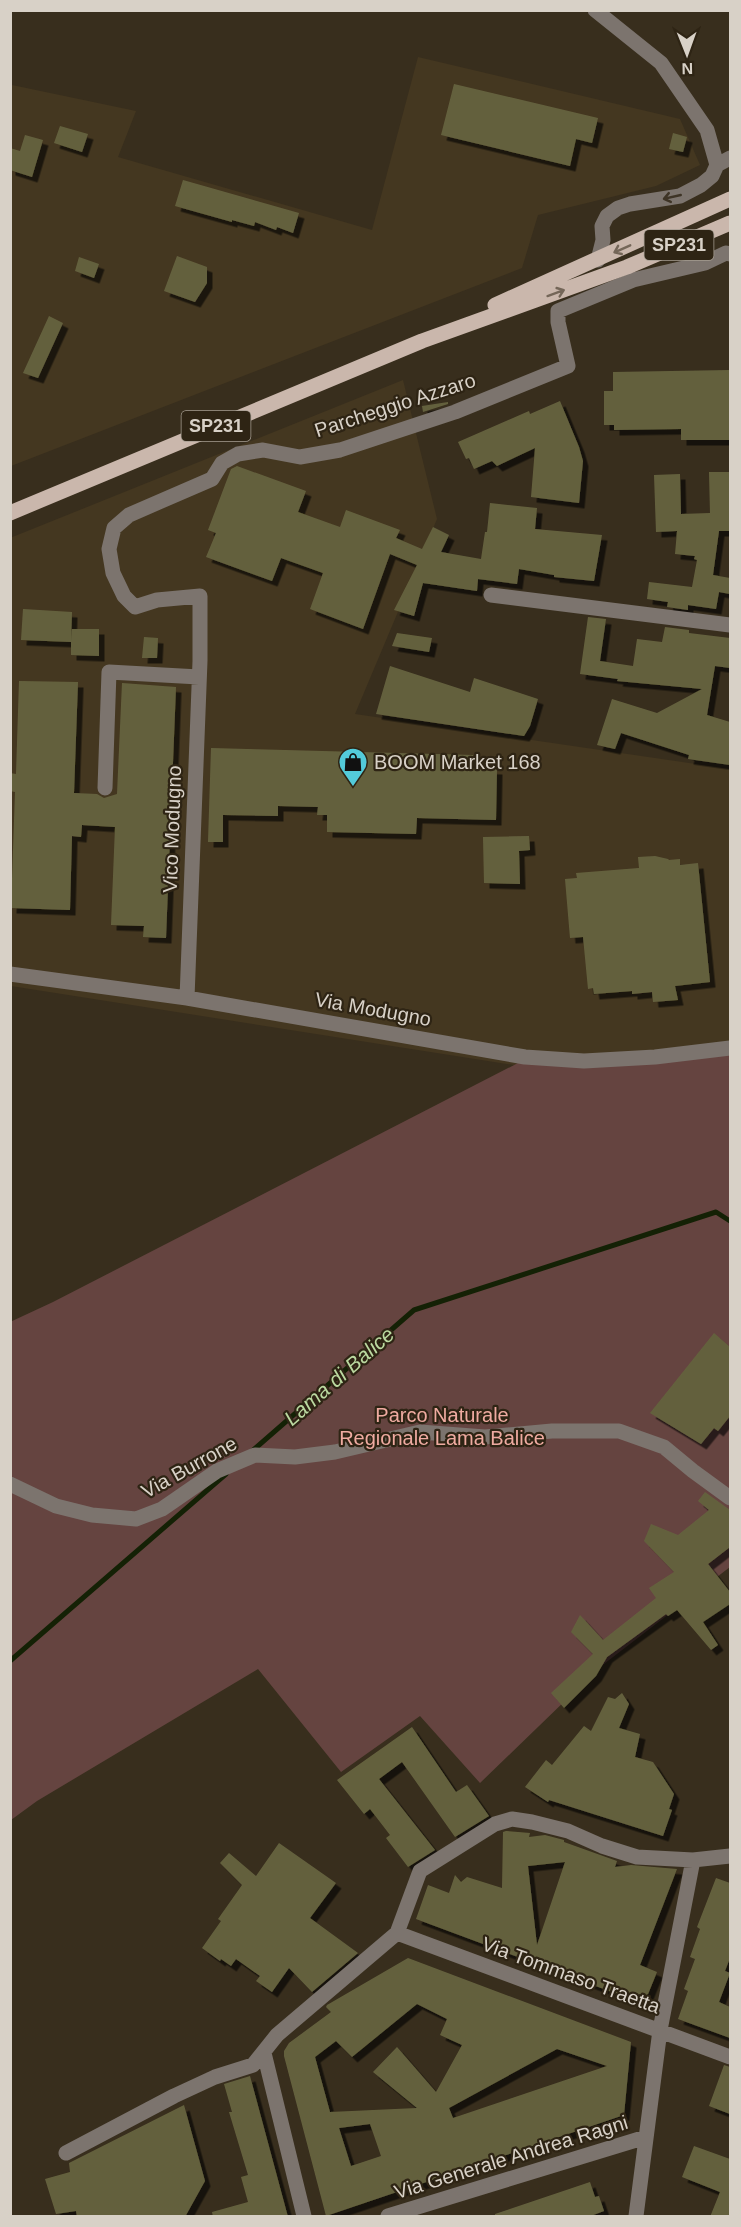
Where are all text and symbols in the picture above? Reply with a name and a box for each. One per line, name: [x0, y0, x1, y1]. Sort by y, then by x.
north arrow: [657, 24, 717, 84]
text: N: [681, 60, 693, 77]
one-way arrow: [662, 192, 681, 204]
road number: SP231: [644, 230, 714, 260]
one-way arrow: [614, 244, 632, 255]
one-way arrow: [546, 286, 565, 297]
street label: Parcheggio Azzaro: [312, 369, 478, 441]
road number: SP231: [182, 411, 250, 441]
shop icon: BOOM Market 168: [337, 746, 369, 788]
place label: BOOM Market 168: [374, 751, 541, 773]
street label: Vico Modugno: [159, 765, 185, 893]
street label: Via Modugno: [313, 988, 433, 1030]
water label: Lama di Balice: [279, 1322, 399, 1430]
park label: Parco Naturale Regionale Lama Balice: [339, 1404, 545, 1449]
street label: Via Burrone: [138, 1432, 240, 1502]
street label: Via Tommaso Traetta: [479, 1932, 664, 2018]
street label: Via Generale Andrea Ragni: [392, 2111, 630, 2203]

